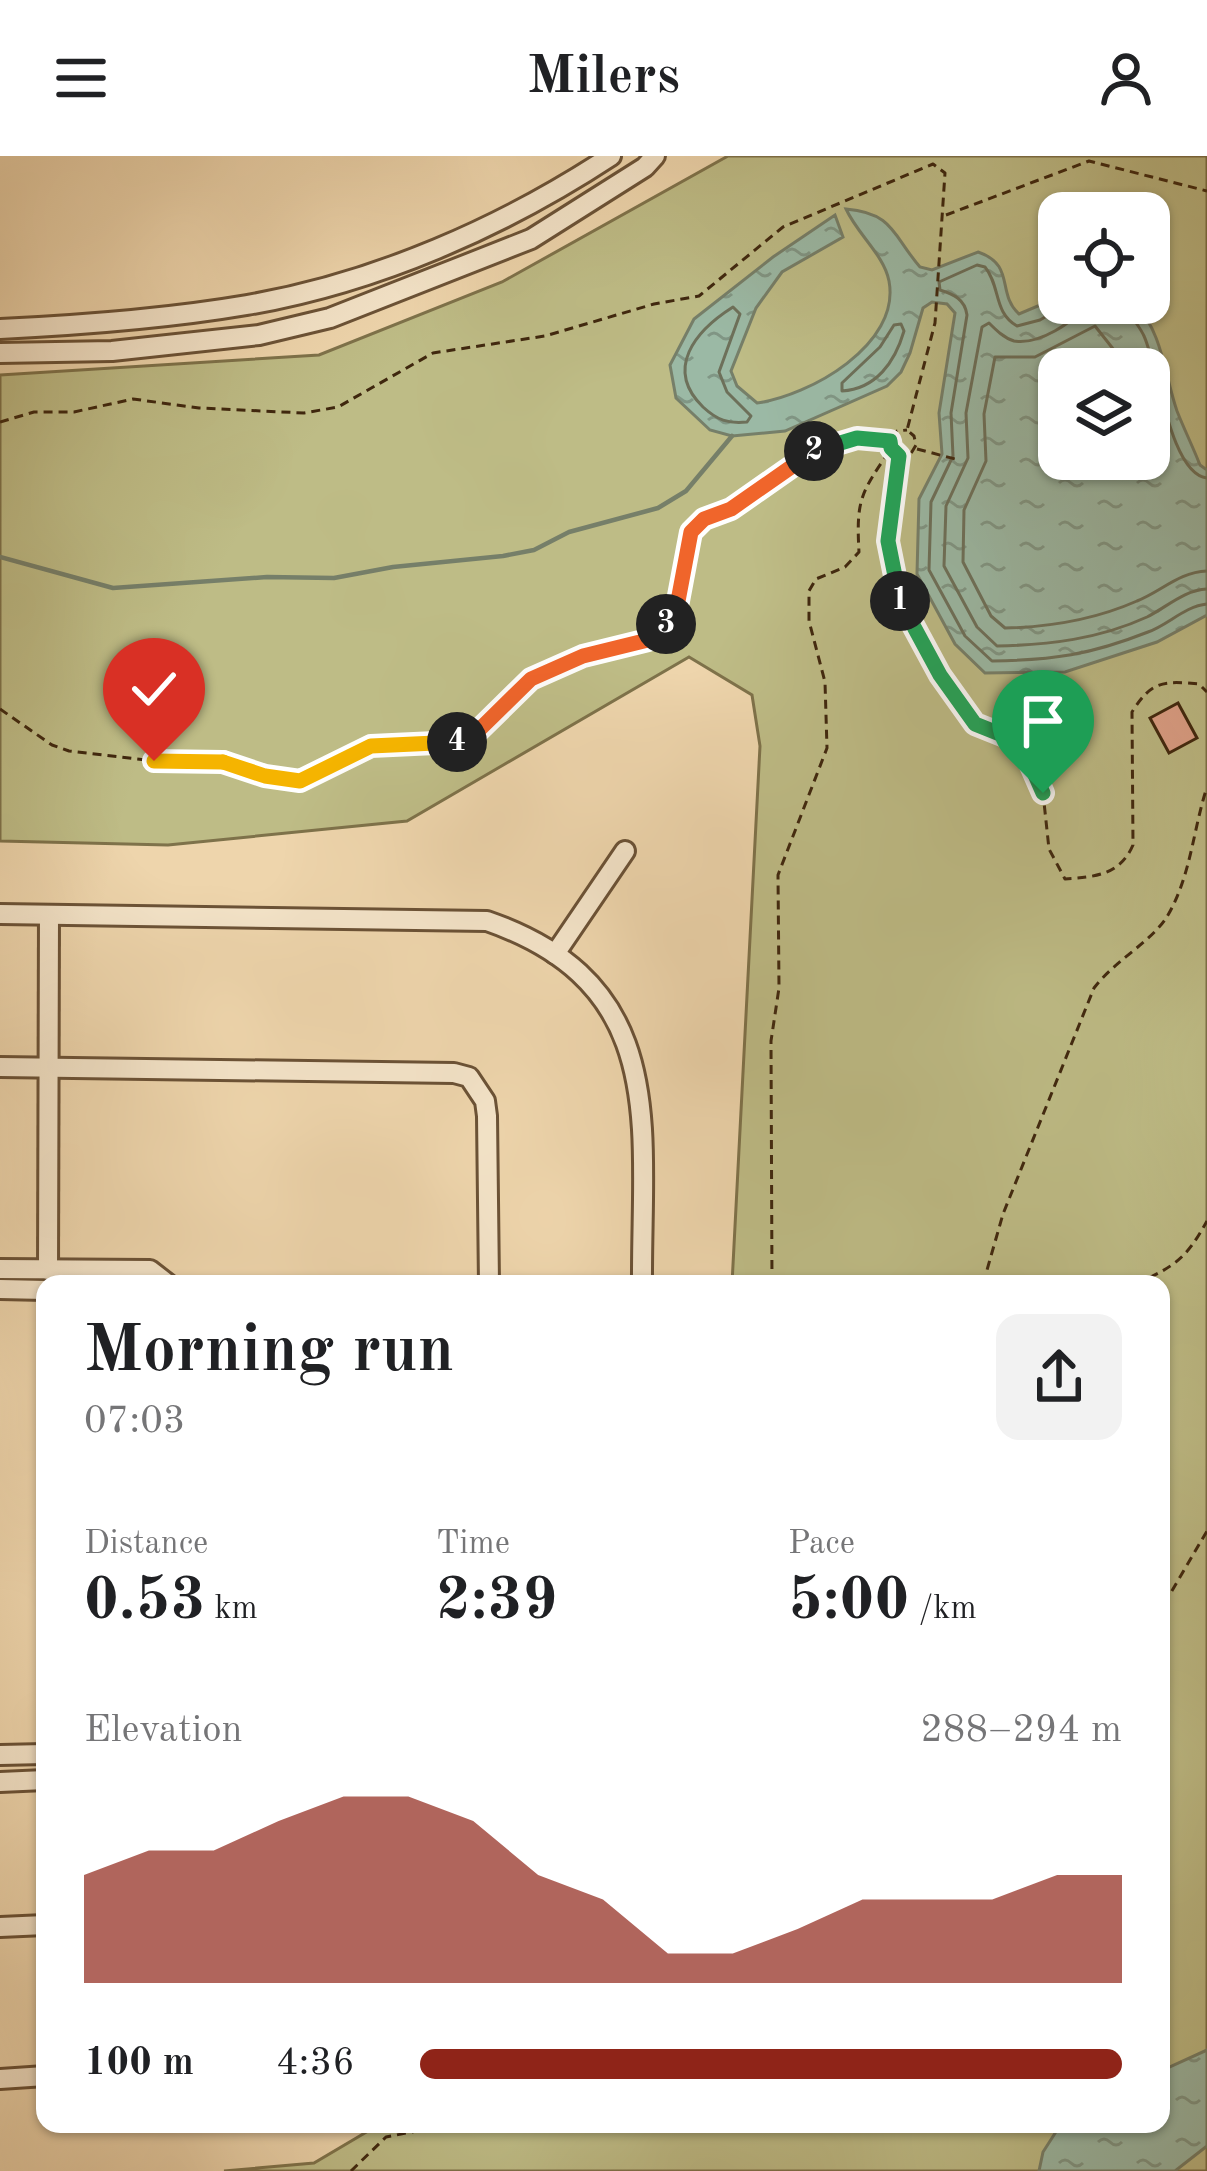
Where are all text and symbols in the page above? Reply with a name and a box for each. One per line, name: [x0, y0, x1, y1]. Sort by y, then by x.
icon: menu: [48, 45, 114, 111]
icon: person: [1093, 45, 1159, 111]
text: Milers: [527, 51, 680, 105]
map controls: [1038, 192, 1170, 480]
button: locate: [1038, 192, 1170, 324]
button: layers: [1038, 348, 1170, 480]
pin: 2: [784, 421, 844, 481]
text: 2: [804, 434, 824, 467]
pin: 1: [870, 571, 930, 631]
text: 1: [890, 584, 910, 617]
pin: 3: [636, 594, 696, 654]
text: 3: [656, 607, 676, 640]
pin: [103, 638, 205, 761]
icon: check: [121, 656, 187, 722]
pin: [992, 670, 1094, 793]
icon: arrive: [1010, 688, 1076, 754]
pin: 4: [427, 712, 487, 772]
text: 4: [447, 725, 467, 758]
button: share: [996, 1314, 1122, 1440]
text: Morning run: [84, 1320, 454, 1386]
text: 07:03: [84, 1402, 185, 1441]
text: Distance: [84, 1528, 208, 1561]
text: Time: [436, 1528, 510, 1561]
text: Pace: [788, 1528, 855, 1561]
text: 0.53: [84, 1572, 205, 1632]
text: 2:39: [436, 1572, 557, 1632]
text: 5:00: [788, 1572, 909, 1632]
text: km: [205, 1593, 258, 1626]
text: /km: [909, 1593, 977, 1626]
text: Elevation: [84, 1711, 243, 1750]
text: 288–294 m: [920, 1711, 1122, 1750]
text: 100 m: [84, 2044, 194, 2083]
text: 4:36: [276, 2044, 355, 2083]

